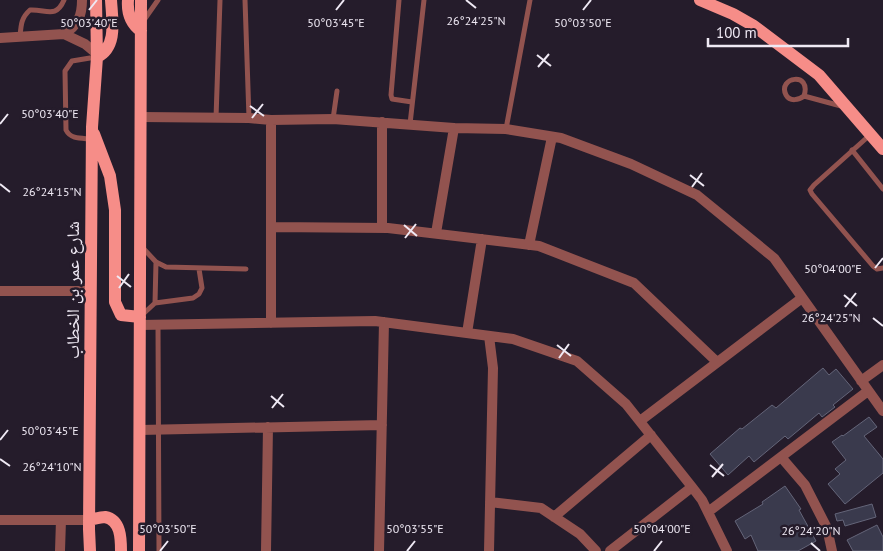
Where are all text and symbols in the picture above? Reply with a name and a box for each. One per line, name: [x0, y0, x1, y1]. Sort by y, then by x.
text: 26°24'25"N: [446, 13, 506, 28]
text: 50°03'40"E: [60, 15, 118, 30]
text: 50°03'45"E: [307, 15, 365, 30]
text: 50°03'50"E: [554, 15, 612, 30]
scale bar: [708, 15, 848, 47]
text: 100 m: [716, 23, 757, 42]
text: 50°03'40"E: [21, 106, 79, 121]
text: 26°24'15"N: [22, 184, 82, 199]
street label: شارع عمر بن الخطاب: [61, 221, 84, 359]
text: 50°04'00"E: [804, 261, 862, 276]
text: 26°24'25"N: [801, 310, 861, 325]
text: 50°03'45"E: [21, 423, 79, 438]
text: 26°24'10"N: [22, 459, 82, 474]
text: 50°03'50"E: [139, 521, 197, 536]
text: 50°03'55"E: [386, 521, 444, 536]
text: 50°04'00"E: [633, 521, 691, 536]
text: 26°24'20"N: [781, 523, 841, 538]

